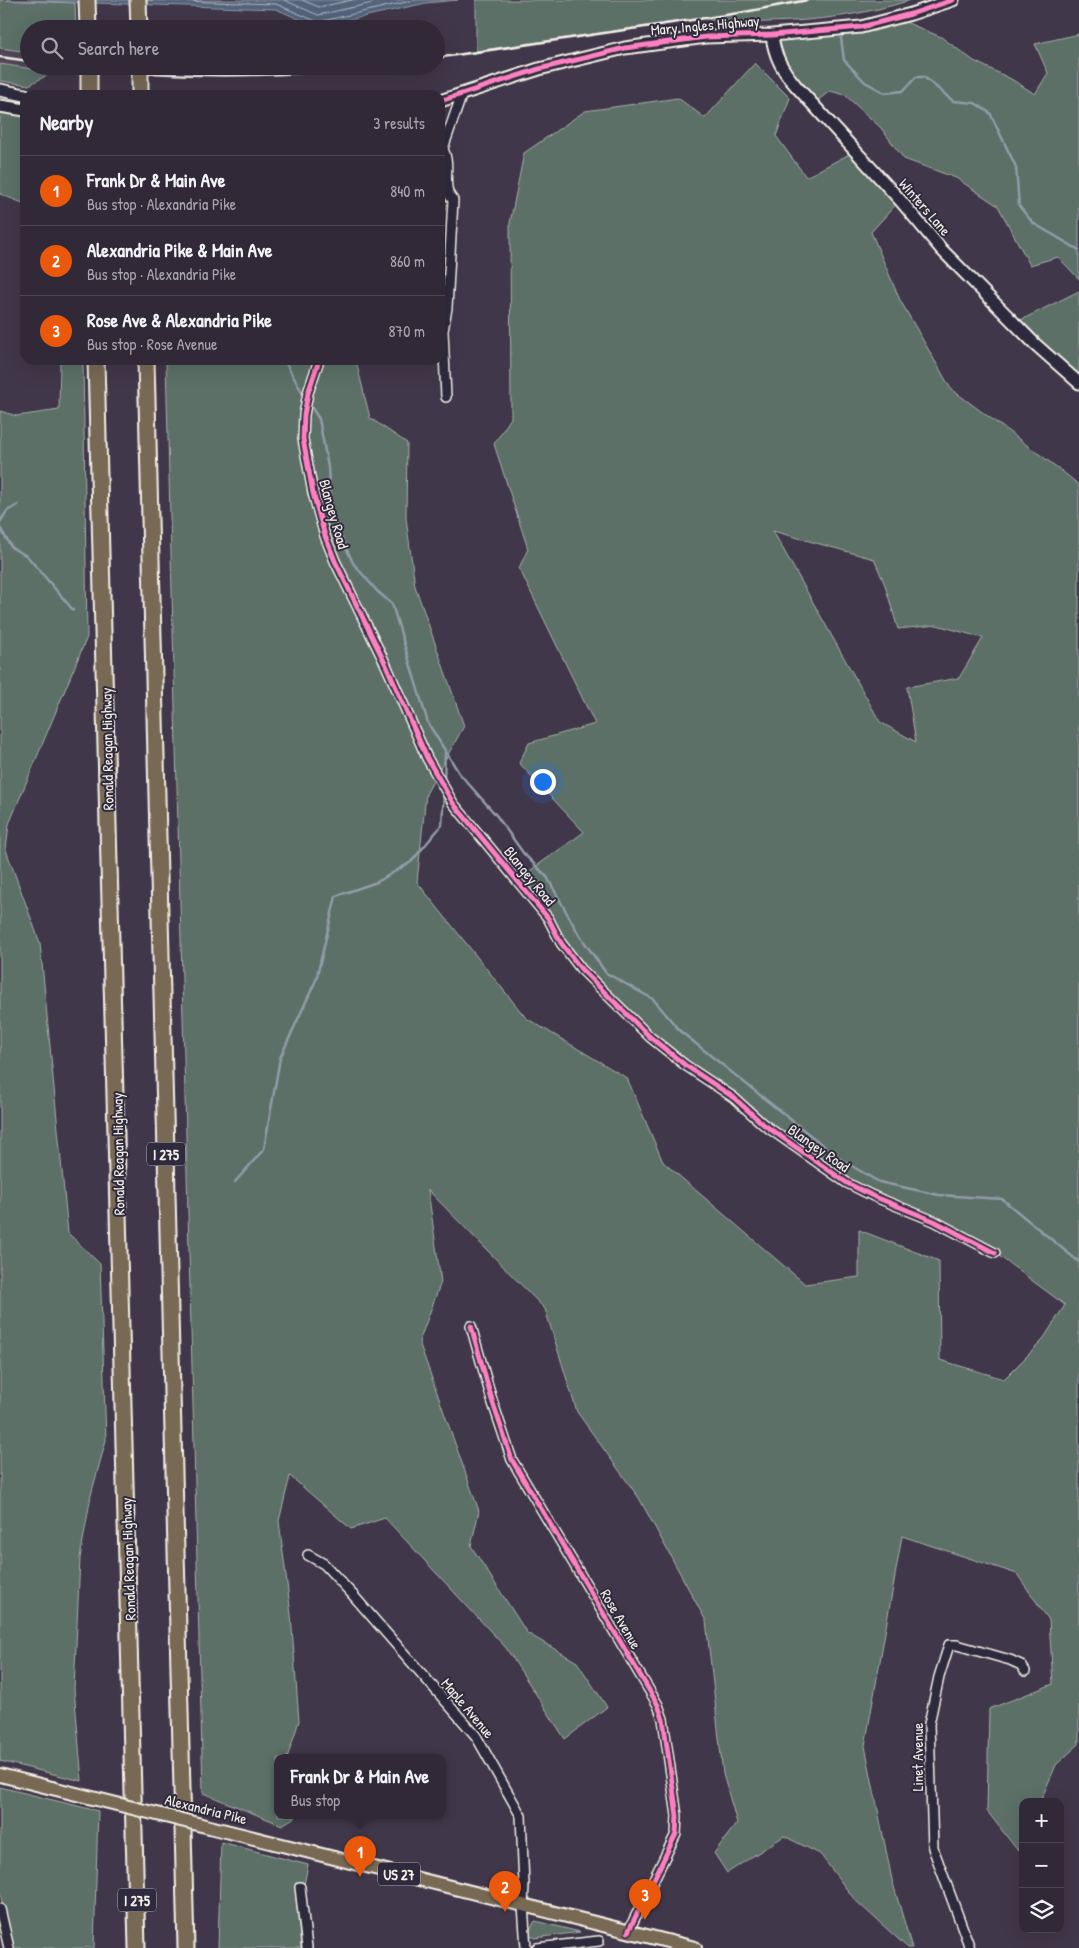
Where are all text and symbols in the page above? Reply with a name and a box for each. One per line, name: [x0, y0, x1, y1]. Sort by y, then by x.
street label: Mary Ingles Highway: [650, 10, 760, 40]
search box: [20, 20, 445, 75]
icon: search: [38, 34, 66, 62]
text: Search here: [78, 35, 159, 61]
text: Nearby: [40, 108, 93, 137]
text: 3 results: [373, 112, 425, 134]
text: Frank Dr & Main Ave: [87, 167, 225, 193]
street label: Winters Lane: [894, 174, 956, 240]
text: 1: [53, 180, 59, 202]
text: 840 m: [390, 180, 425, 202]
text: Bus stop · Alexandria Pike: [87, 193, 236, 215]
text: Alexandria Pike & Main Ave: [87, 237, 272, 263]
text: 2: [52, 250, 60, 272]
text: 860 m: [390, 250, 425, 272]
text: Bus stop · Alexandria Pike: [87, 263, 236, 285]
text: Rose Ave & Alexandria Pike: [87, 307, 272, 333]
text: 3: [52, 320, 60, 342]
text: 870 m: [388, 320, 425, 342]
text: Bus stop · Rose Avenue: [87, 333, 217, 355]
street label: Blangey Road: [314, 477, 354, 551]
street label: Ronald Reagan Highway: [95, 687, 119, 811]
your location: [530, 769, 556, 795]
street label: Blangey Road: [499, 842, 561, 910]
street label: Ronald Reagan Highway: [106, 1092, 130, 1216]
street label: Blangey Road: [784, 1119, 854, 1177]
road number: I 275: [147, 1142, 185, 1166]
street label: Ronald Reagan Highway: [115, 1497, 141, 1621]
street label: Rose Avenue: [595, 1585, 647, 1653]
street label: Maple Avenue: [437, 1673, 499, 1743]
street label: Linet Avenue: [907, 1723, 928, 1791]
popup: [274, 1754, 446, 1819]
text: Frank Dr & Main Ave: [291, 1763, 429, 1789]
street label: Alexandria Pike: [163, 1789, 249, 1829]
text: Bus stop: [291, 1789, 340, 1811]
map controls: [1019, 1798, 1064, 1933]
button: +: [1019, 1798, 1064, 1843]
pin: 1: [344, 1836, 376, 1877]
button: −: [1019, 1843, 1064, 1888]
road number: US 27: [378, 1862, 420, 1886]
pin: 2: [489, 1871, 521, 1912]
pin: 3: [629, 1879, 661, 1920]
road number: I 275: [118, 1888, 156, 1912]
button: layers: [1019, 1888, 1064, 1933]

